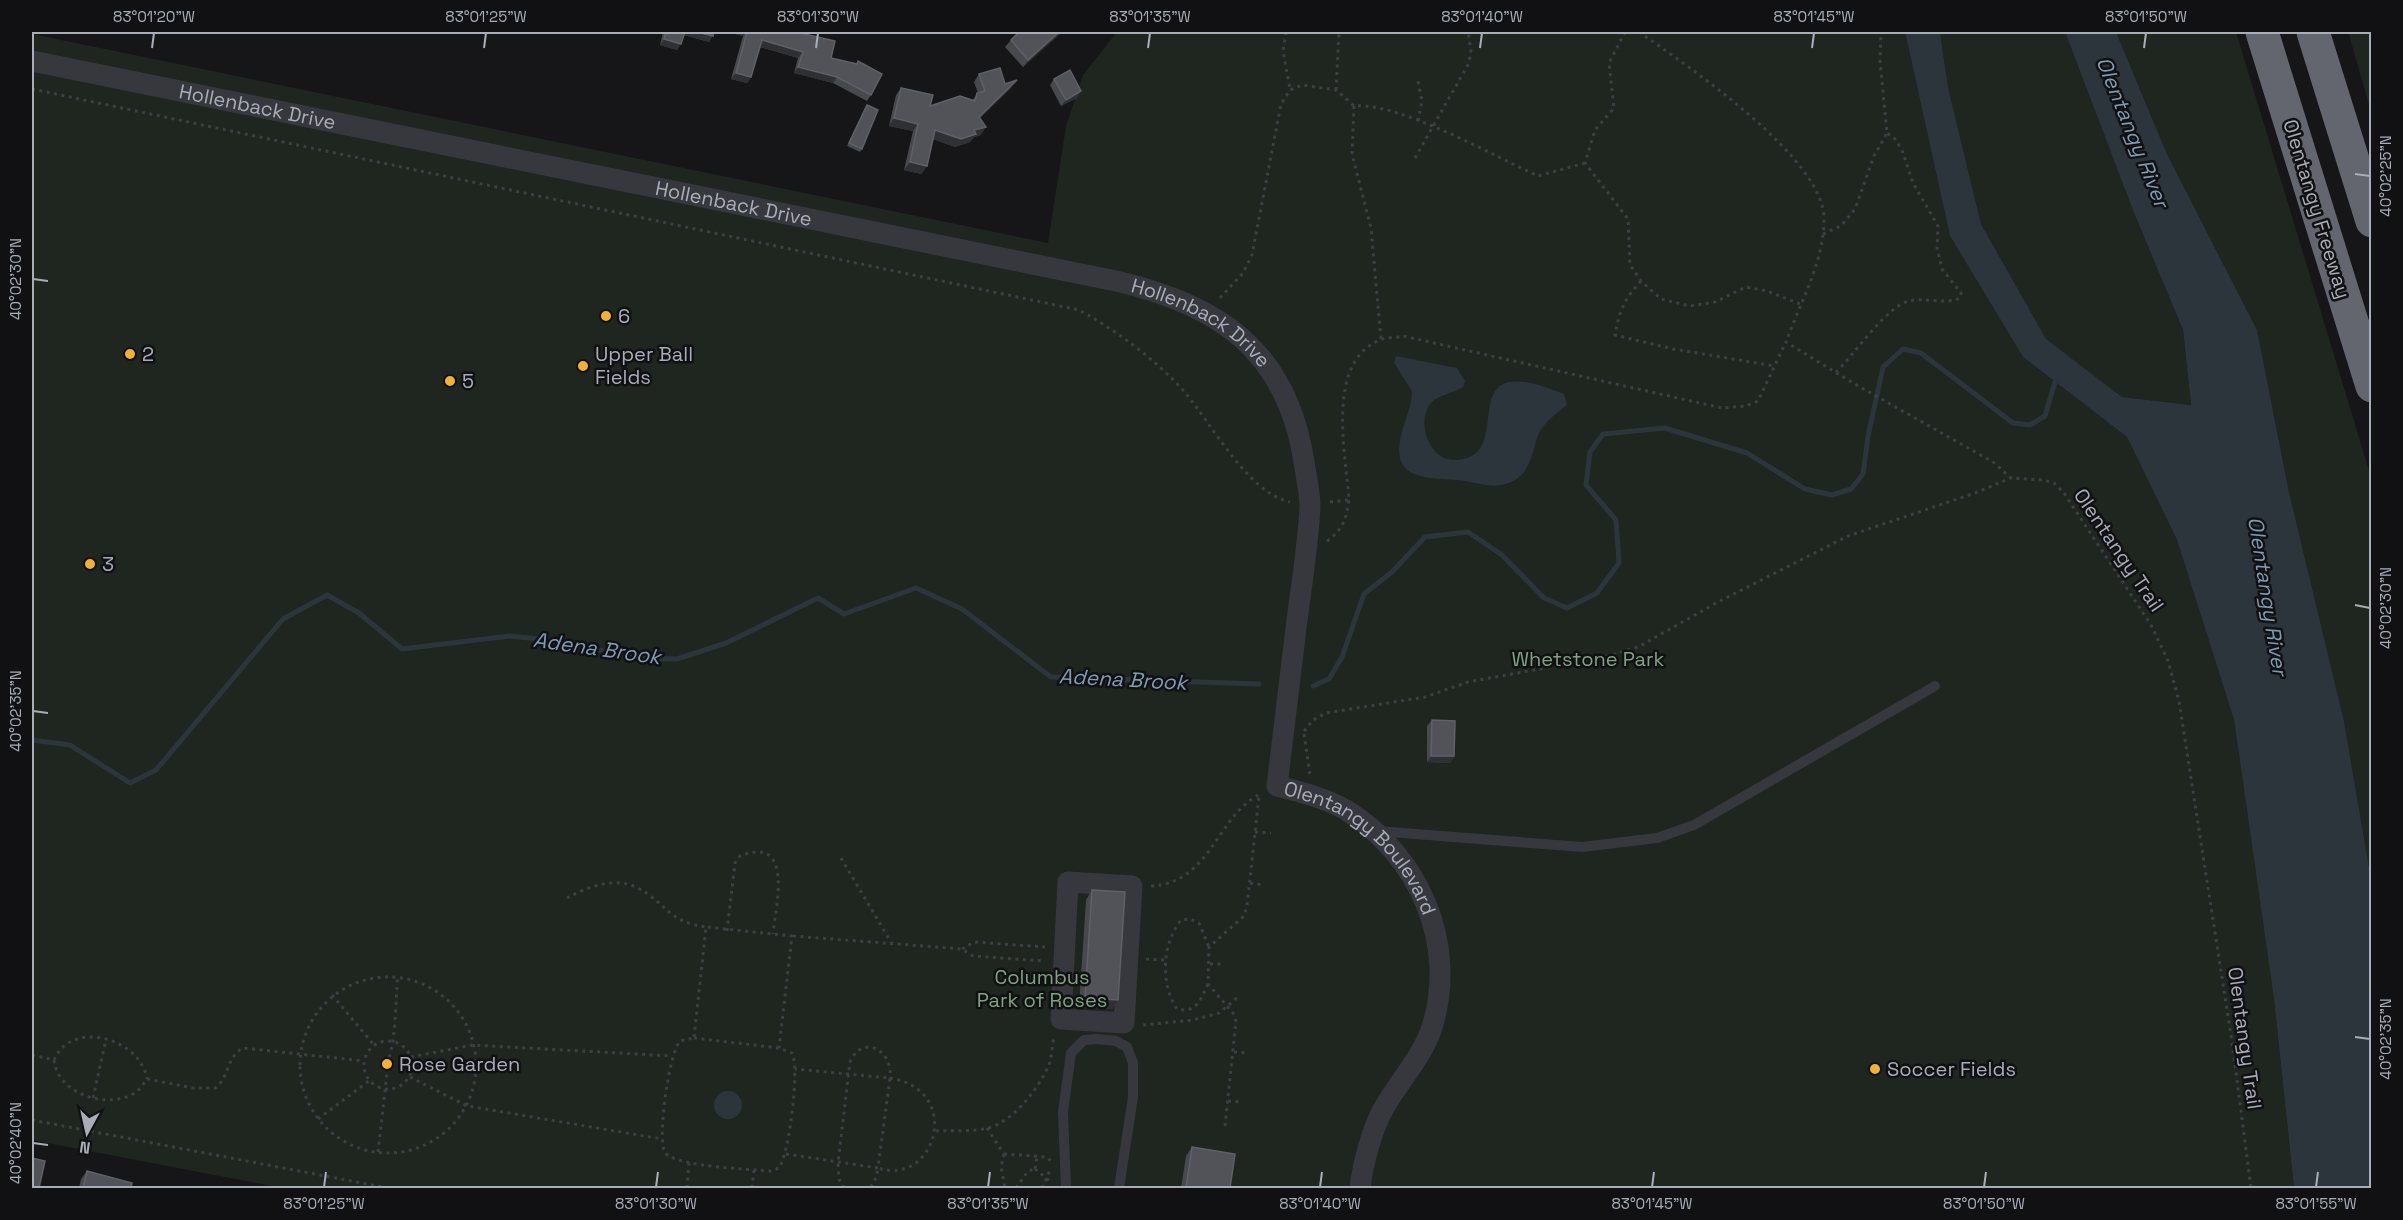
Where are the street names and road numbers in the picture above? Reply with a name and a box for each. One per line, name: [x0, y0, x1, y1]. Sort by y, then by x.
street label: Hollenback Drive: [177, 78, 338, 135]
street label: Olentangy Freeway: [2277, 116, 2357, 302]
street label: Hollenback Drive: [653, 175, 814, 232]
street label: Hollenback Drive: [1128, 272, 1276, 373]
street label: Olentangy Trail: [2068, 483, 2170, 617]
street label: Olentangy Boulevard: [1281, 775, 1442, 918]
street label: Olentangy Trail: [2222, 965, 2268, 1111]

